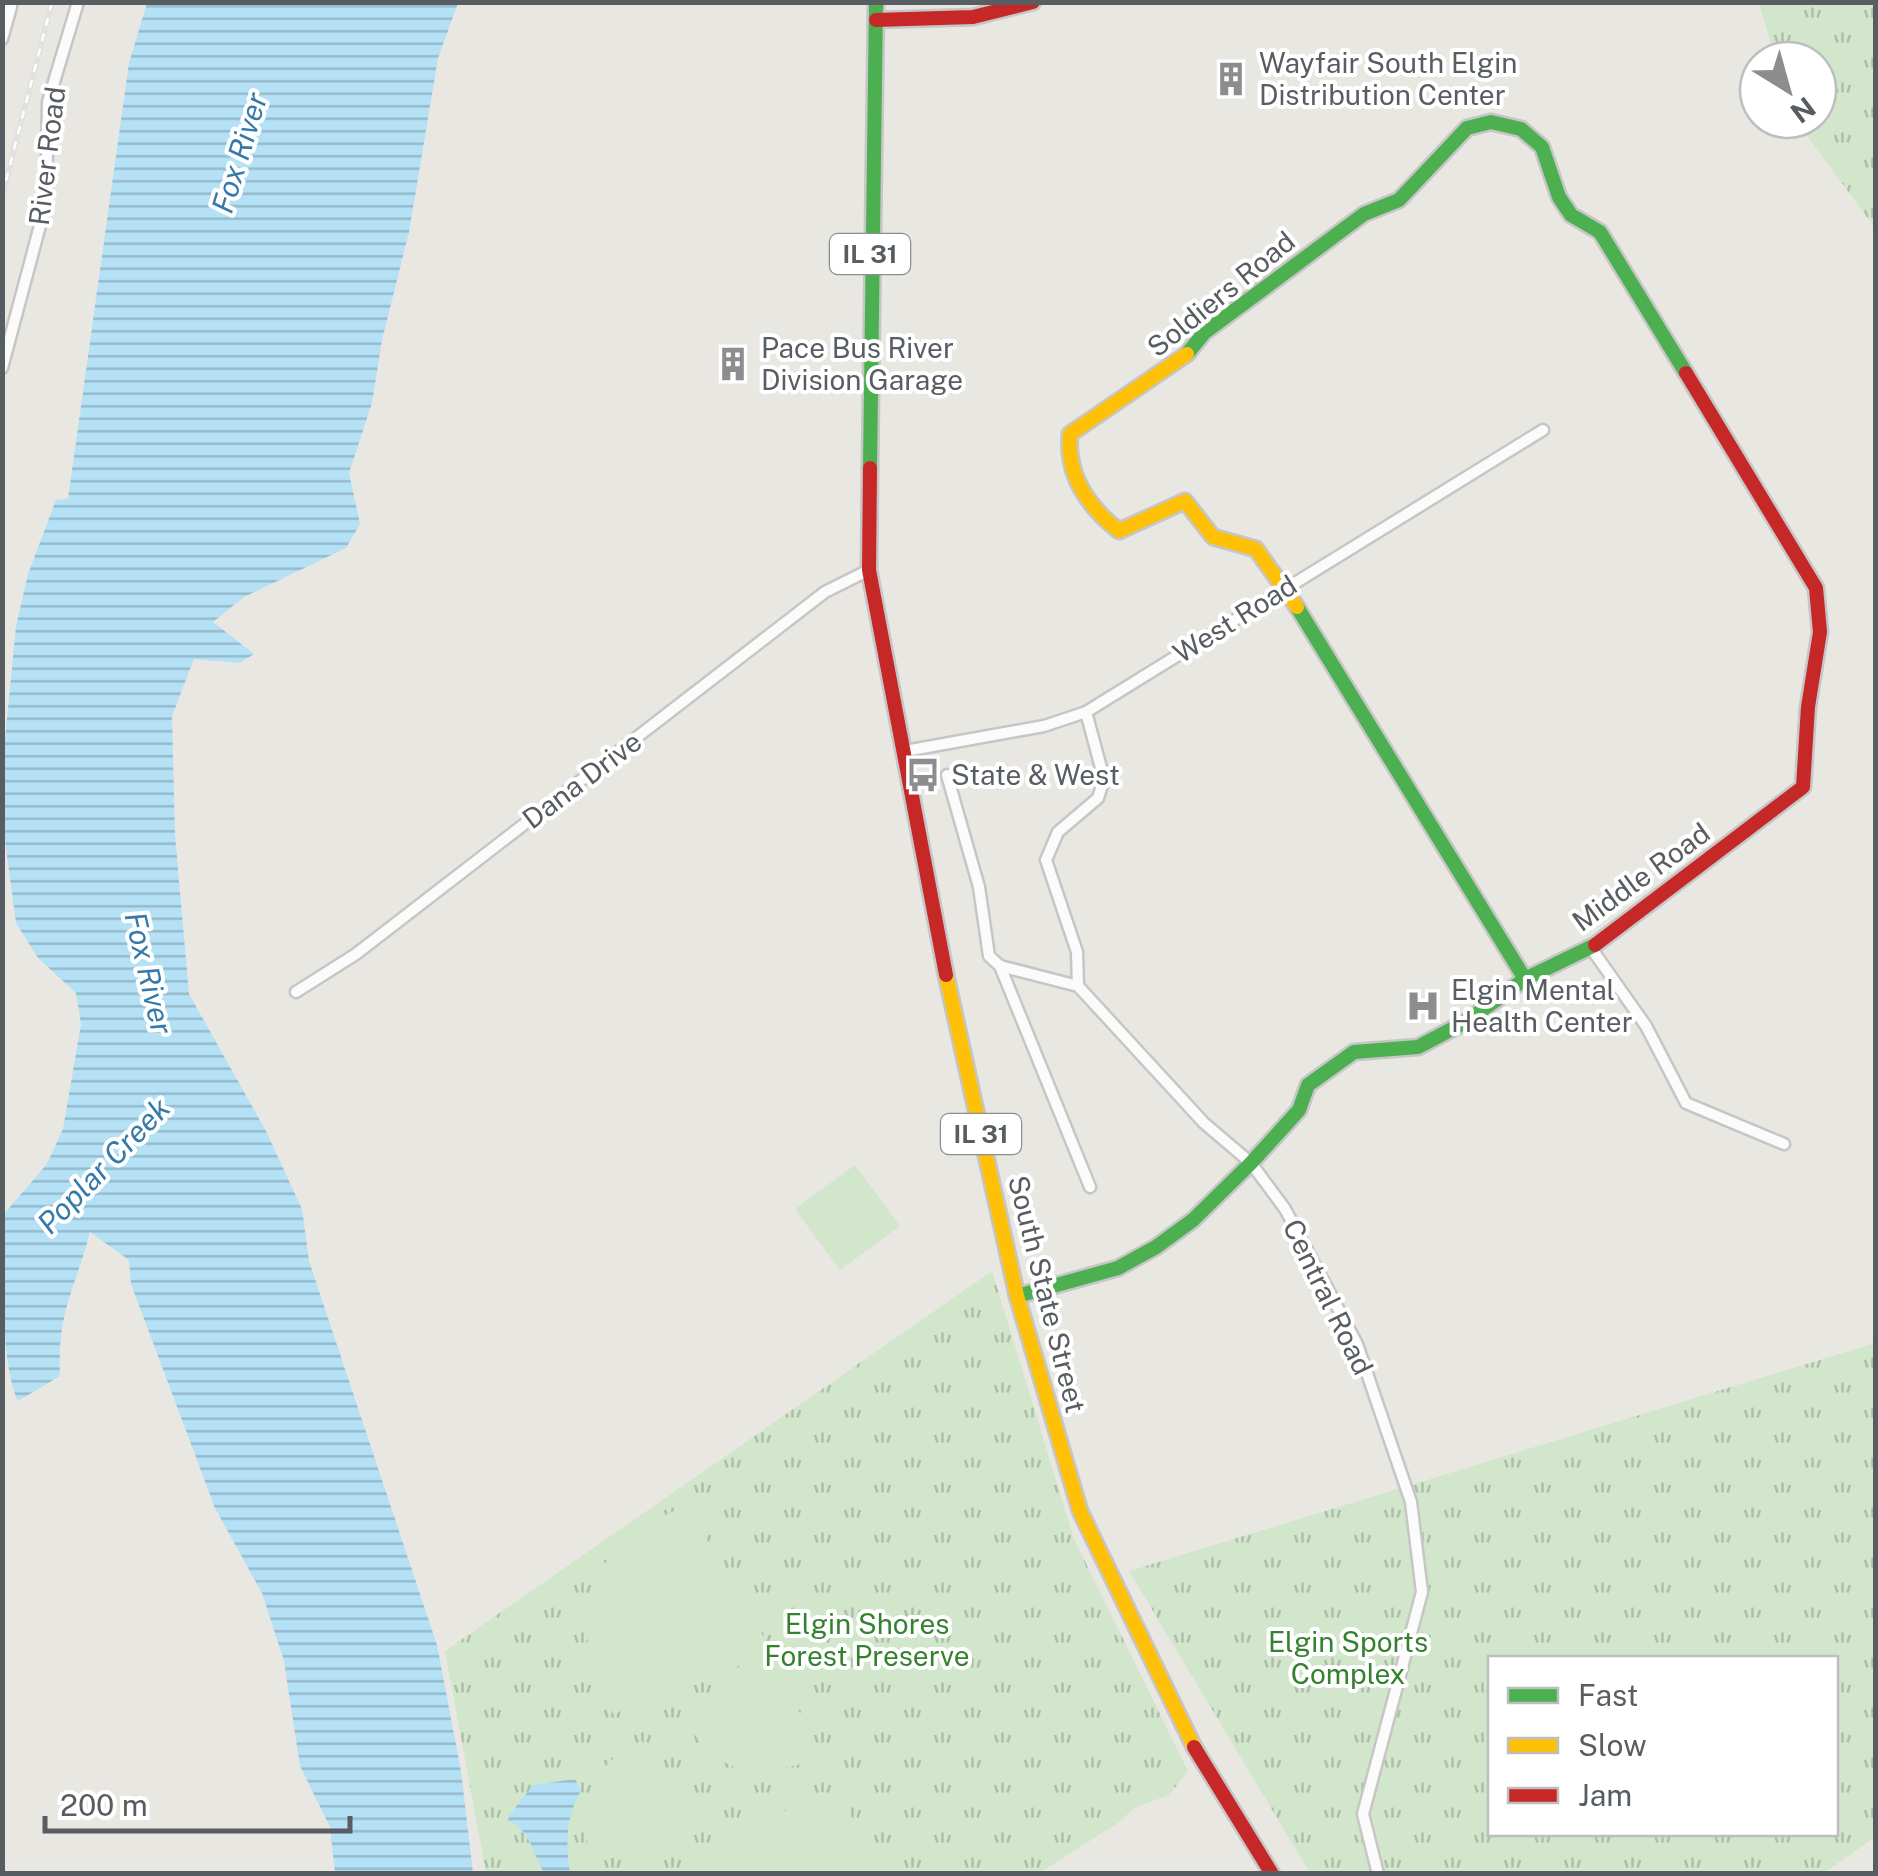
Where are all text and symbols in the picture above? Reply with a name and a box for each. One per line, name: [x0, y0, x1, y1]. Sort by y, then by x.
north arrow: [1738, 40, 1838, 140]
place label: Wayfair South Elgin Distribution Center: [1259, 46, 1517, 111]
building icon: Wayfair South Elgin Distribution Center: [1212, 60, 1250, 98]
street label: River Road: [22, 85, 71, 227]
water label: Fox River: [204, 88, 275, 217]
text: N: [1785, 91, 1822, 130]
street label: Soldiers Road: [1140, 224, 1301, 363]
road number: IL 31: [830, 234, 910, 274]
place label: Pace Bus River Division Garage: [761, 331, 963, 396]
building icon: Pace Bus River Division Garage: [714, 345, 752, 383]
street label: West Road: [1167, 568, 1302, 669]
street label: Dana Drive: [516, 724, 648, 835]
bus stop icon: State & West: [904, 756, 942, 794]
place label: State & West: [951, 758, 1120, 791]
street label: Middle Road: [1566, 816, 1716, 938]
water label: Fox River: [117, 908, 181, 1038]
place label: Elgin Mental Health Center: [1451, 973, 1633, 1038]
hospital icon: Elgin Mental Health Center: [1404, 987, 1442, 1025]
water label: Poplar Creek: [30, 1089, 178, 1241]
road number: IL 31: [941, 1114, 1021, 1154]
street label: South State Street: [1002, 1172, 1093, 1416]
street label: Central Road: [1277, 1214, 1380, 1380]
park label: Elgin Shores Forest Preserve: [764, 1607, 970, 1672]
park label: Elgin Sports Complex: [1268, 1625, 1428, 1690]
legend: [1488, 1656, 1838, 1836]
text: Fast: [1578, 1677, 1638, 1713]
text: Slow: [1578, 1727, 1647, 1763]
scale bar: [45, 1771, 350, 1833]
text: Jam: [1578, 1777, 1632, 1813]
text: 200 m: [60, 1787, 148, 1823]

